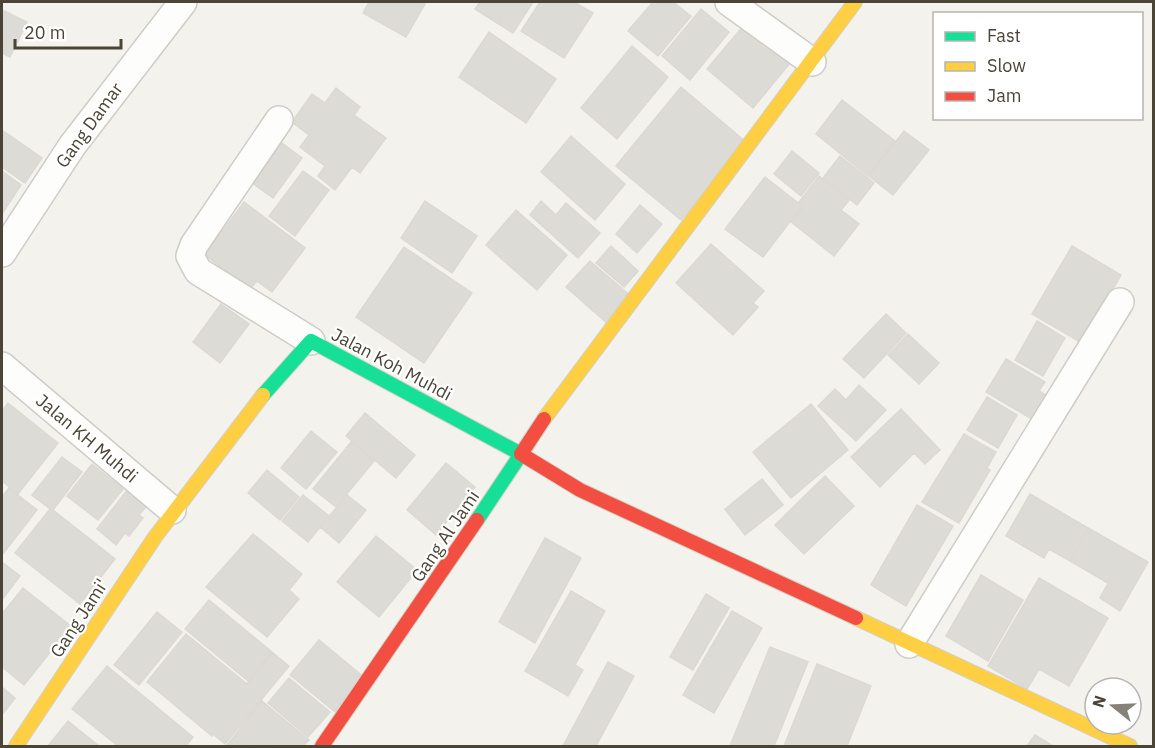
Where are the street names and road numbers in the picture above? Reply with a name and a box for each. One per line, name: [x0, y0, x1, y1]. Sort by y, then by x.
street label: Gang Damar: [50, 78, 128, 172]
street label: Jalan Koh Muhdi: [328, 323, 456, 405]
street label: Jalan KH Muhdi: [31, 389, 143, 487]
street label: Gang Al Jami: [406, 486, 484, 586]
street label: Gang Jami': [45, 574, 113, 662]

